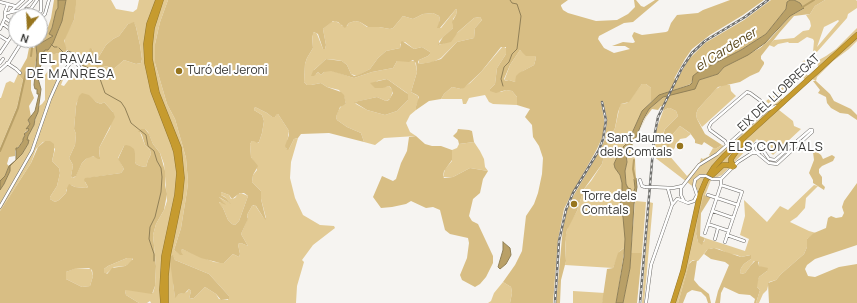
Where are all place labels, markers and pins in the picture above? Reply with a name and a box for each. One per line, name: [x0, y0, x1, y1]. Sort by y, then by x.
place label: Turó del Jeroni: [187, 64, 268, 78]
marker: Turó del Jeroni: [174, 66, 184, 76]
place label: Sant Jaume dels Comtals: [600, 132, 672, 160]
marker: Sant Jaume dels Comtals: [675, 141, 685, 151]
place label: Torre dels Comtals: [582, 190, 636, 218]
marker: Torre dels Comtals: [569, 199, 579, 209]

